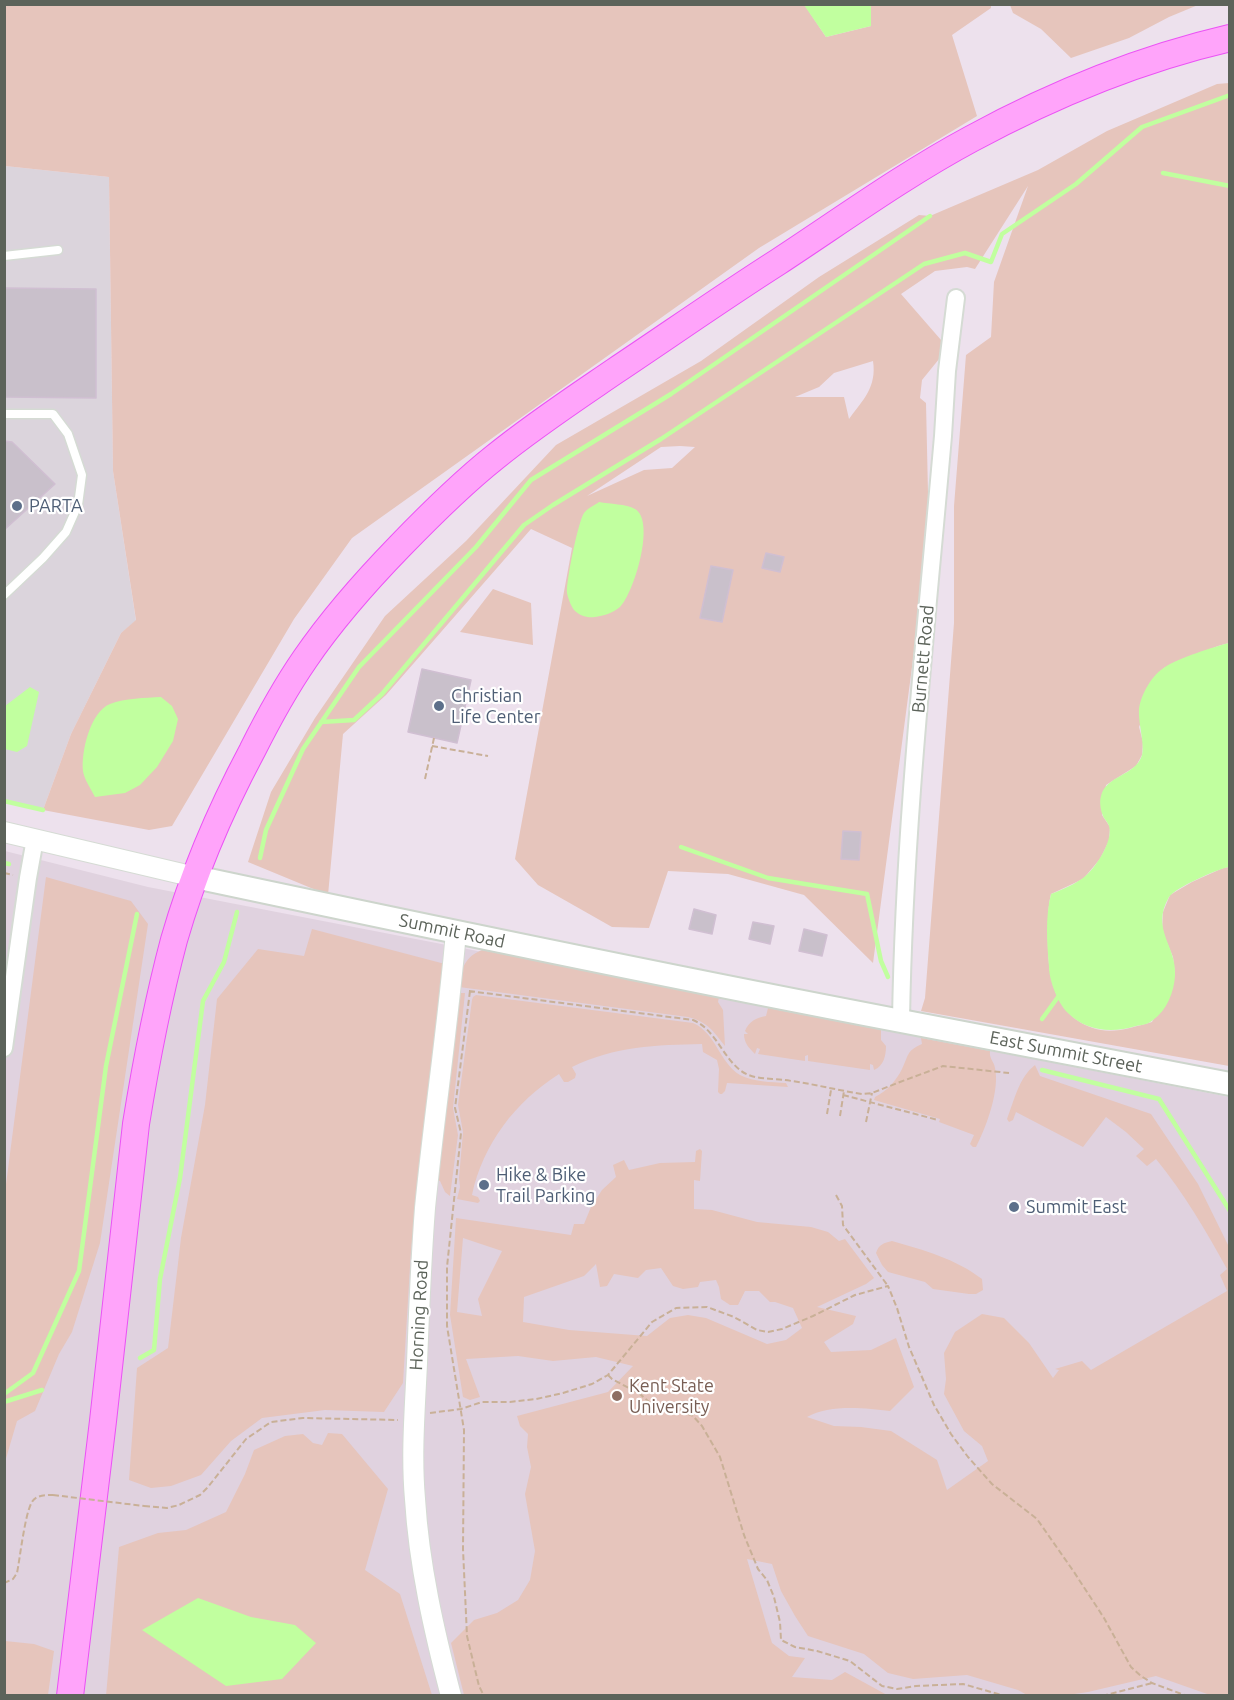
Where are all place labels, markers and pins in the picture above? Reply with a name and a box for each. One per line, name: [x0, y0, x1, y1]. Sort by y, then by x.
place label: PARTA: [29, 495, 83, 517]
marker: PARTA: [10, 499, 24, 513]
place label: Christian Life Center: [451, 685, 540, 728]
marker: Christian Life Center: [432, 699, 446, 713]
place label: Hike & Bike Trail Parking: [496, 1164, 595, 1206]
marker: Hike & Bike Trail Parking: [477, 1178, 491, 1192]
place label: Summit East: [1026, 1196, 1127, 1218]
marker: Summit East: [1007, 1200, 1021, 1214]
place label: Kent State University: [629, 1375, 714, 1418]
marker: Kent State University: [610, 1389, 624, 1403]

